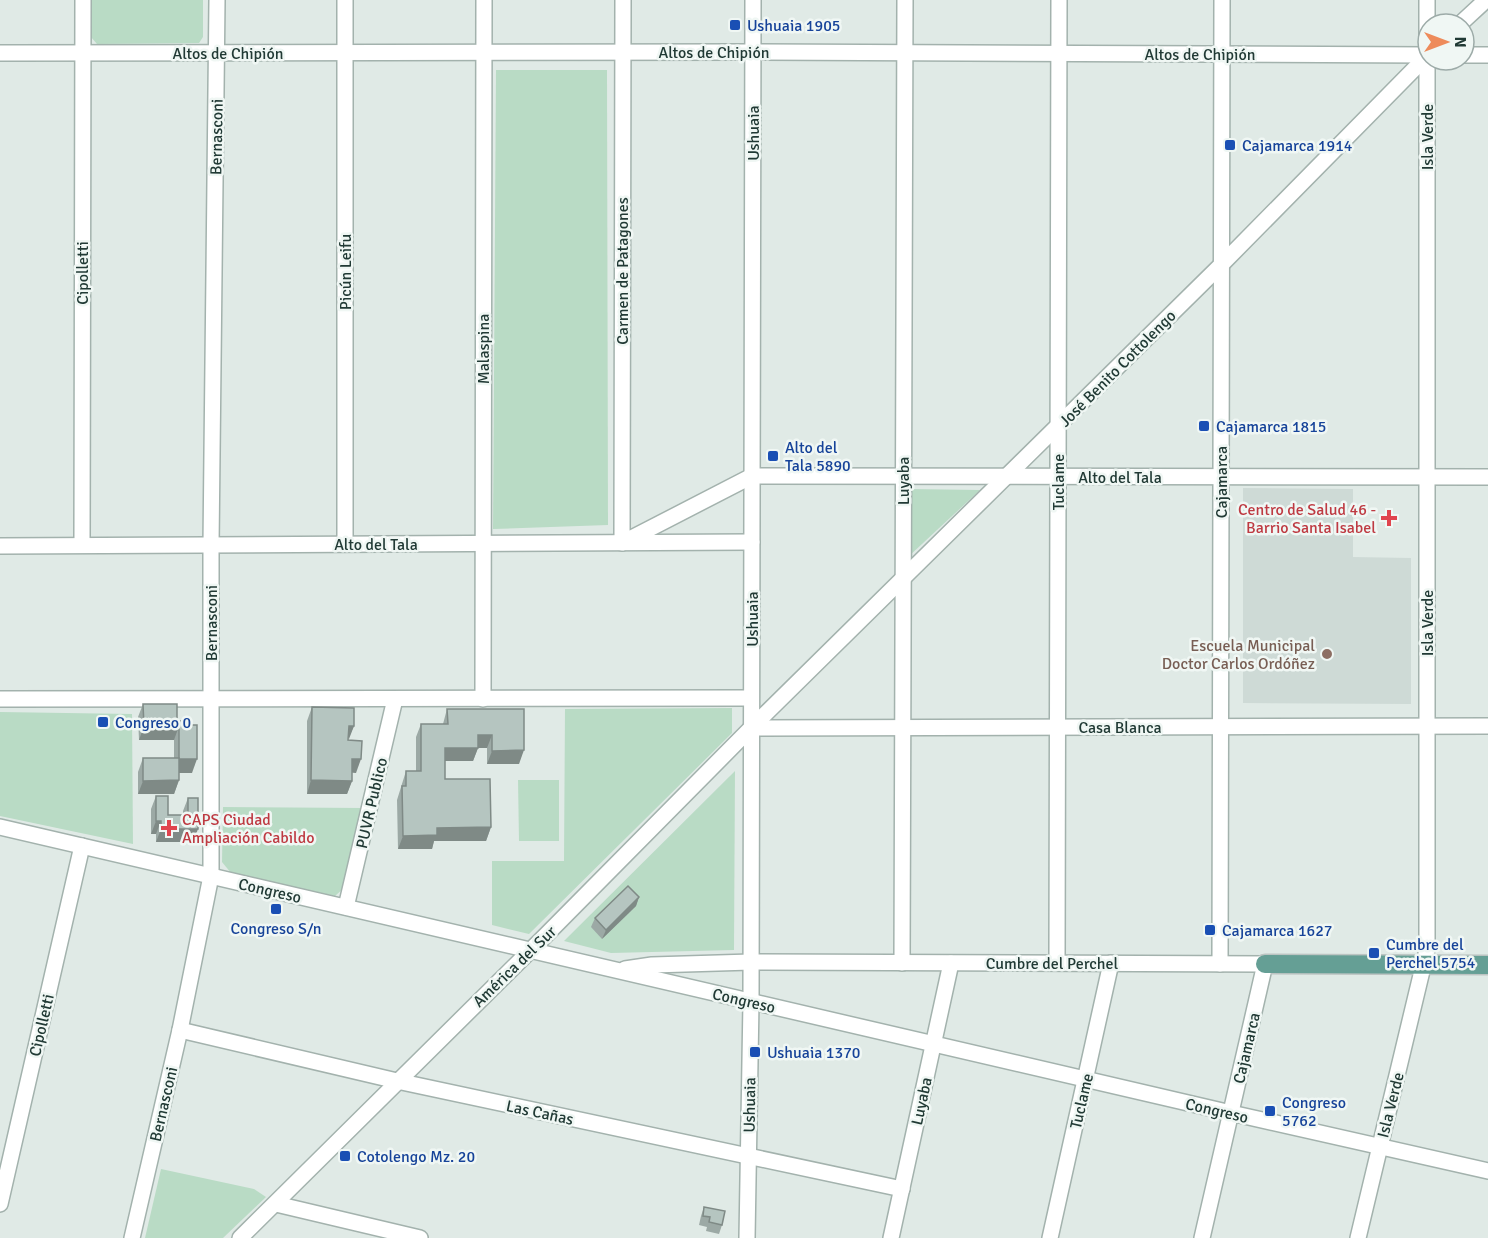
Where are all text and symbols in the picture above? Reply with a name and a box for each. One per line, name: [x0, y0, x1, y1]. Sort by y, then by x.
north arrow: [1416, 12, 1476, 72]
place label: Ushuaia 1905: [747, 16, 840, 36]
marker: Ushuaia 1905: [728, 18, 742, 32]
text: N: [1450, 36, 1470, 48]
street label: Altos de Chipión: [659, 43, 769, 63]
street label: Altos de Chipión: [173, 44, 283, 64]
street label: Altos de Chipión: [1145, 45, 1255, 65]
street label: Bernasconi: [206, 99, 228, 175]
street label: Isla Verde: [1418, 104, 1438, 170]
street label: Ushuaia: [744, 105, 764, 161]
place label: Cajamarca 1914: [1242, 136, 1353, 156]
marker: Cajamarca 1914: [1223, 138, 1237, 152]
street label: Carmen de Patagones: [613, 197, 633, 345]
street label: Picún Leifu: [336, 234, 356, 310]
street label: Cipolletti: [73, 241, 93, 305]
street label: José Benito Cottolengo: [1055, 306, 1180, 431]
street label: Malaspina: [474, 314, 494, 384]
place label: Cajamarca 1815: [1216, 417, 1326, 437]
marker: Cajamarca 1815: [1197, 419, 1211, 433]
place label: Alto del Tala 5890: [785, 438, 851, 476]
street label: Cajamarca: [1212, 446, 1232, 518]
marker: Alto del Tala 5890: [766, 449, 780, 463]
street label: Tuclame: [1049, 454, 1069, 510]
street label: Luyaba: [894, 457, 914, 505]
street label: Alto del Tala: [1078, 468, 1162, 488]
place label: Centro de Salud 46 - Barrio Santa Isabel: [1238, 500, 1376, 538]
marker: Centro de Salud 46 - Barrio Santa Isabel: [1380, 509, 1398, 527]
street label: Alto del Tala: [334, 535, 418, 555]
street label: Bernasconi: [202, 585, 222, 661]
street label: Isla Verde: [1418, 590, 1438, 656]
street label: Ushuaia: [743, 591, 763, 647]
place label: Escuela Municipal Doctor Carlos Ordóñez: [1162, 636, 1315, 674]
marker: Escuela Municipal Doctor Carlos Ordóñez: [1320, 647, 1334, 661]
place label: Congreso 0: [115, 713, 191, 733]
marker: Congreso 0: [96, 715, 110, 729]
street label: Casa Blanca: [1078, 718, 1162, 738]
street label: PUVR Publico: [352, 756, 392, 851]
place label: CAPS Ciudad Ampliación Cabildo: [182, 810, 314, 848]
marker: CAPS Ciudad Ampliación Cabildo: [160, 819, 178, 837]
street label: Congreso: [236, 874, 303, 908]
marker: Congreso S/n: [269, 902, 283, 916]
place label: Congreso S/n: [230, 919, 322, 939]
place label: Cajamarca 1627: [1222, 921, 1332, 941]
street label: América del Sur: [469, 922, 561, 1012]
marker: Cajamarca 1627: [1203, 923, 1217, 937]
place label: Cumbre del Perchel 5754: [1386, 935, 1476, 973]
marker: Cumbre del Perchel 5754: [1367, 946, 1381, 960]
street label: Cumbre del Perchel: [986, 954, 1119, 974]
street label: Congreso: [710, 984, 777, 1018]
street label: Cipolletti: [25, 992, 59, 1058]
street label: Cajamarca: [1229, 1011, 1265, 1086]
place label: Ushuaia 1370: [767, 1043, 860, 1063]
marker: Ushuaia 1370: [748, 1045, 762, 1059]
street label: Bernasconi: [146, 1065, 182, 1144]
street label: Isla Verde: [1373, 1070, 1409, 1140]
street label: Tuclame: [1066, 1071, 1098, 1131]
street label: Luyaba: [907, 1075, 937, 1127]
street label: Ushuaia: [740, 1077, 760, 1133]
place label: Congreso 5762: [1282, 1093, 1346, 1131]
street label: Congreso: [1183, 1094, 1250, 1128]
street label: Las Cañas: [504, 1096, 575, 1130]
marker: Congreso 5762: [1263, 1104, 1277, 1118]
place label: Cotolengo Mz. 20: [357, 1147, 475, 1167]
marker: Cotolengo Mz. 20: [338, 1149, 352, 1163]

